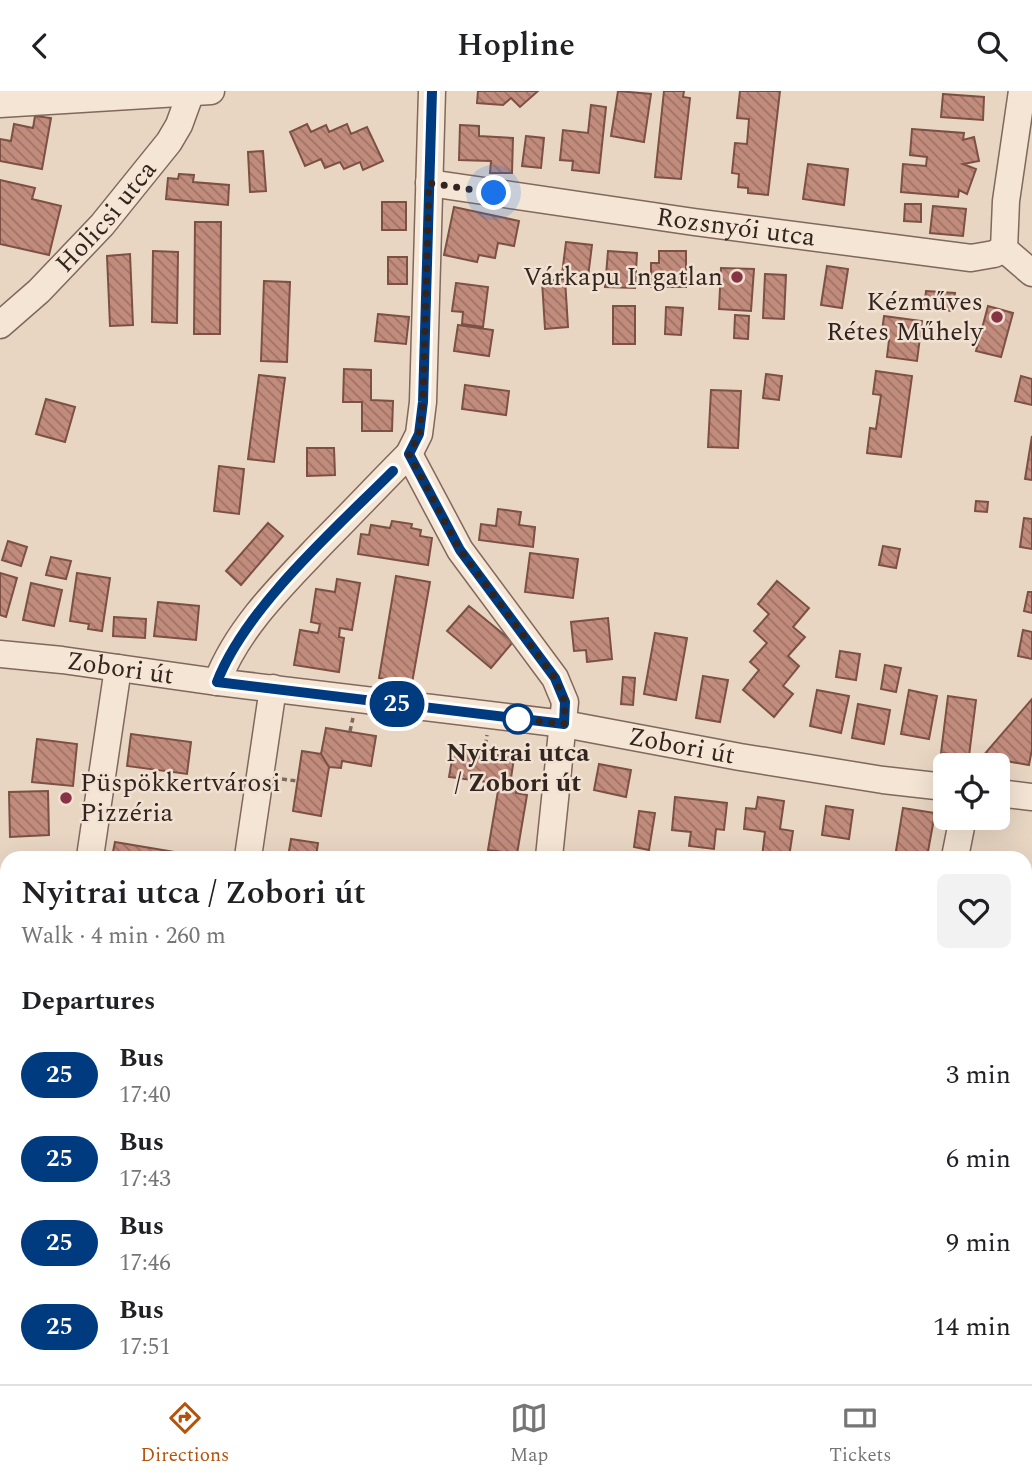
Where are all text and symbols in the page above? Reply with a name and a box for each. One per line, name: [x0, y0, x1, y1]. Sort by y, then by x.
text: Hopline: [457, 21, 575, 70]
icon: back: [21, 27, 59, 65]
icon: search: [973, 27, 1011, 65]
street label: Holicsi utca: [46, 151, 167, 282]
your location: [476, 175, 511, 210]
street label: Rozsnyói utca: [654, 197, 818, 258]
place label: Várkapu Ingatlan: [523, 257, 723, 297]
marker: Várkapu Ingatlan: [729, 269, 745, 285]
place label: Kézműves Rétes Műhely: [826, 282, 985, 352]
marker: Kézműves Rétes Műhely: [989, 309, 1005, 325]
street label: Zobori út: [64, 641, 176, 696]
line badge: 25: [366, 681, 428, 727]
text: 25: [384, 686, 410, 722]
marker: Nyitrai utca / Zobori út: [503, 704, 533, 734]
street label: Zobori út: [625, 716, 738, 776]
place label: Nyitrai utca / Zobori út: [446, 733, 590, 803]
map controls: [933, 753, 1010, 830]
button: locate: [933, 753, 1010, 830]
place label: Püspökkertvárosi Pizzéria: [80, 763, 281, 833]
marker: Püspökkertvárosi Pizzéria: [58, 790, 74, 806]
text: Nyitrai utca / Zobori út: [21, 868, 366, 918]
button: heart: [937, 874, 1011, 948]
text: Walk · 4 min · 260 m: [21, 919, 226, 954]
text: Departures: [21, 981, 155, 1021]
text: Bus: [119, 1038, 164, 1078]
text: 3 min: [946, 1055, 1011, 1095]
text: 25: [46, 1057, 73, 1093]
text: 17:40: [119, 1078, 171, 1113]
text: Bus: [119, 1122, 164, 1162]
text: 6 min: [946, 1139, 1011, 1179]
text: 25: [46, 1141, 73, 1177]
text: 17:43: [119, 1162, 171, 1197]
text: Bus: [119, 1206, 164, 1246]
text: 9 min: [946, 1223, 1011, 1263]
text: 25: [46, 1225, 73, 1261]
text: 17:46: [119, 1246, 171, 1281]
text: Bus: [119, 1290, 164, 1330]
text: 14 min: [933, 1307, 1011, 1347]
text: 25: [46, 1309, 73, 1345]
text: 17:51: [119, 1330, 171, 1365]
tab: Directions: [140, 1399, 229, 1470]
tab: Map: [510, 1399, 548, 1470]
tab: Tickets: [829, 1399, 892, 1470]

